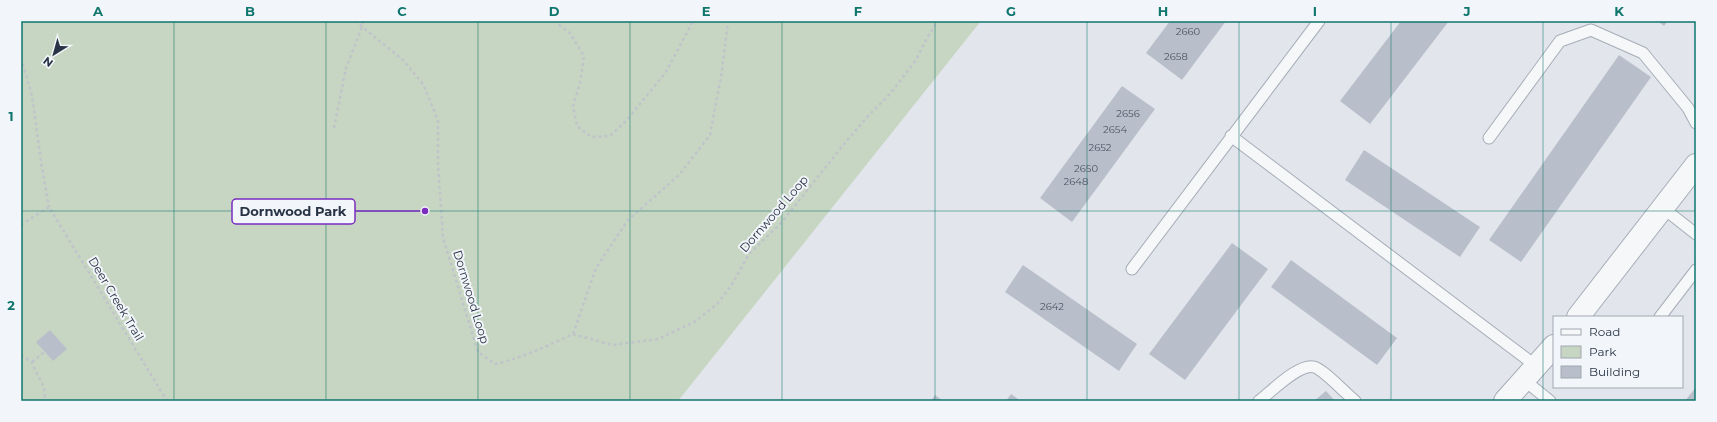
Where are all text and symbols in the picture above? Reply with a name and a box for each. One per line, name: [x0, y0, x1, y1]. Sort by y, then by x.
text: A: [92, 3, 104, 19]
text: B: [245, 3, 255, 19]
text: C: [397, 3, 407, 19]
text: D: [549, 3, 560, 19]
text: E: [702, 3, 711, 19]
text: F: [854, 3, 862, 19]
text: G: [1006, 3, 1016, 19]
text: H: [1158, 3, 1168, 19]
text: I: [1313, 3, 1317, 19]
text: J: [1462, 3, 1471, 19]
text: K: [1614, 3, 1624, 19]
house number: 2660: [1176, 25, 1201, 38]
north arrow: [34, 34, 74, 74]
house number: 2658: [1164, 50, 1188, 63]
text: N: [40, 54, 56, 70]
house number: 2656: [1116, 107, 1140, 120]
text: 1: [8, 108, 14, 124]
house number: 2654: [1103, 123, 1127, 136]
house number: 2652: [1088, 141, 1112, 154]
house number: 2650: [1074, 162, 1098, 175]
street label: Dornwood Loop: [736, 172, 811, 255]
house number: 2648: [1064, 175, 1088, 188]
callout: Dornwood Park: [232, 199, 355, 224]
text: Dornwood Park: [240, 203, 347, 219]
street label: Dornwood Loop: [450, 248, 493, 345]
street label: Deer Creek Trail: [86, 254, 147, 343]
text: 2: [7, 297, 15, 313]
house number: 2642: [1040, 300, 1064, 313]
legend: [1553, 316, 1683, 388]
text: Road: [1589, 324, 1620, 339]
text: Park: [1589, 344, 1617, 359]
text: Building: [1589, 364, 1640, 379]

